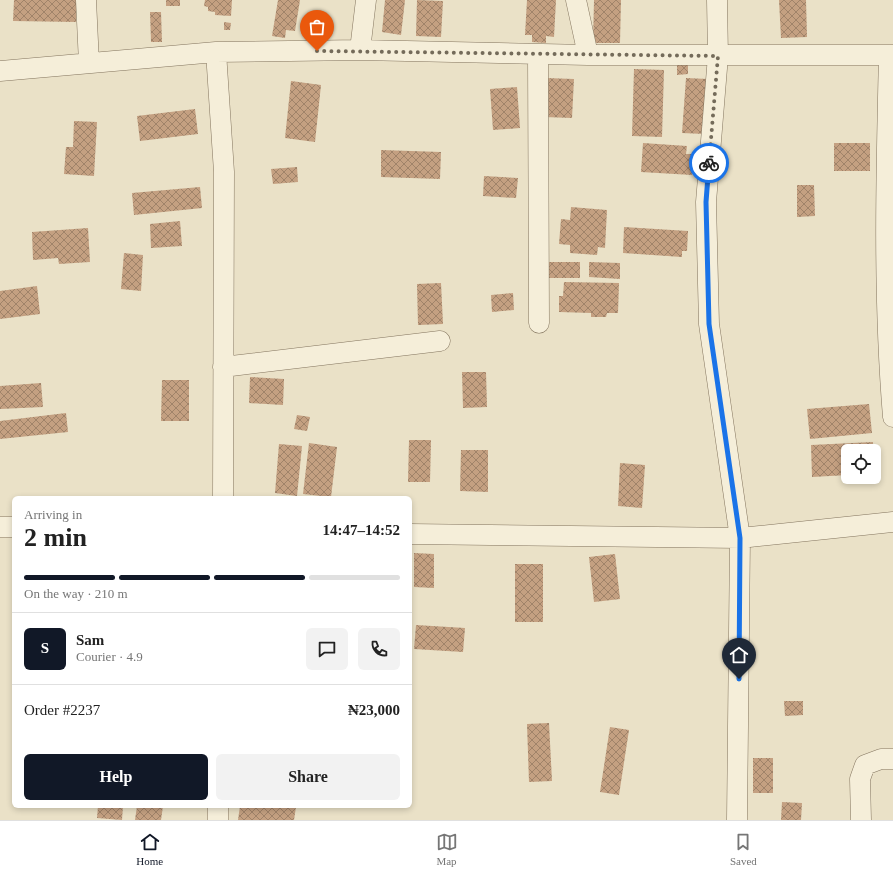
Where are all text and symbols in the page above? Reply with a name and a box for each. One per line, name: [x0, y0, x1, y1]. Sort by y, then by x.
pin: [300, 10, 334, 51]
icon: bag: [306, 16, 328, 38]
courier: [689, 143, 729, 183]
icon: bike: [698, 152, 720, 174]
map controls: [841, 444, 881, 484]
button: locate: [841, 444, 881, 484]
text: Arriving in: [24, 507, 82, 522]
text: 14:47–14:52: [323, 522, 400, 538]
text: 2 min: [24, 523, 87, 552]
text: On the way · 210 m: [24, 586, 128, 601]
button: chat: [306, 628, 348, 670]
button: phone: [358, 628, 400, 670]
text: Sam: [76, 632, 104, 648]
pin: [722, 638, 756, 679]
text: S: [41, 640, 49, 656]
icon: home: [728, 644, 750, 666]
text: Courier · 4.9: [76, 649, 143, 664]
text: Order #2237: [24, 702, 100, 718]
text: ₦23,000: [348, 702, 400, 718]
button: Help: [24, 754, 208, 800]
button: Share: [216, 754, 400, 800]
tab: Home: [136, 831, 163, 867]
tab: Map: [436, 831, 458, 867]
tab: Saved: [730, 831, 757, 867]

